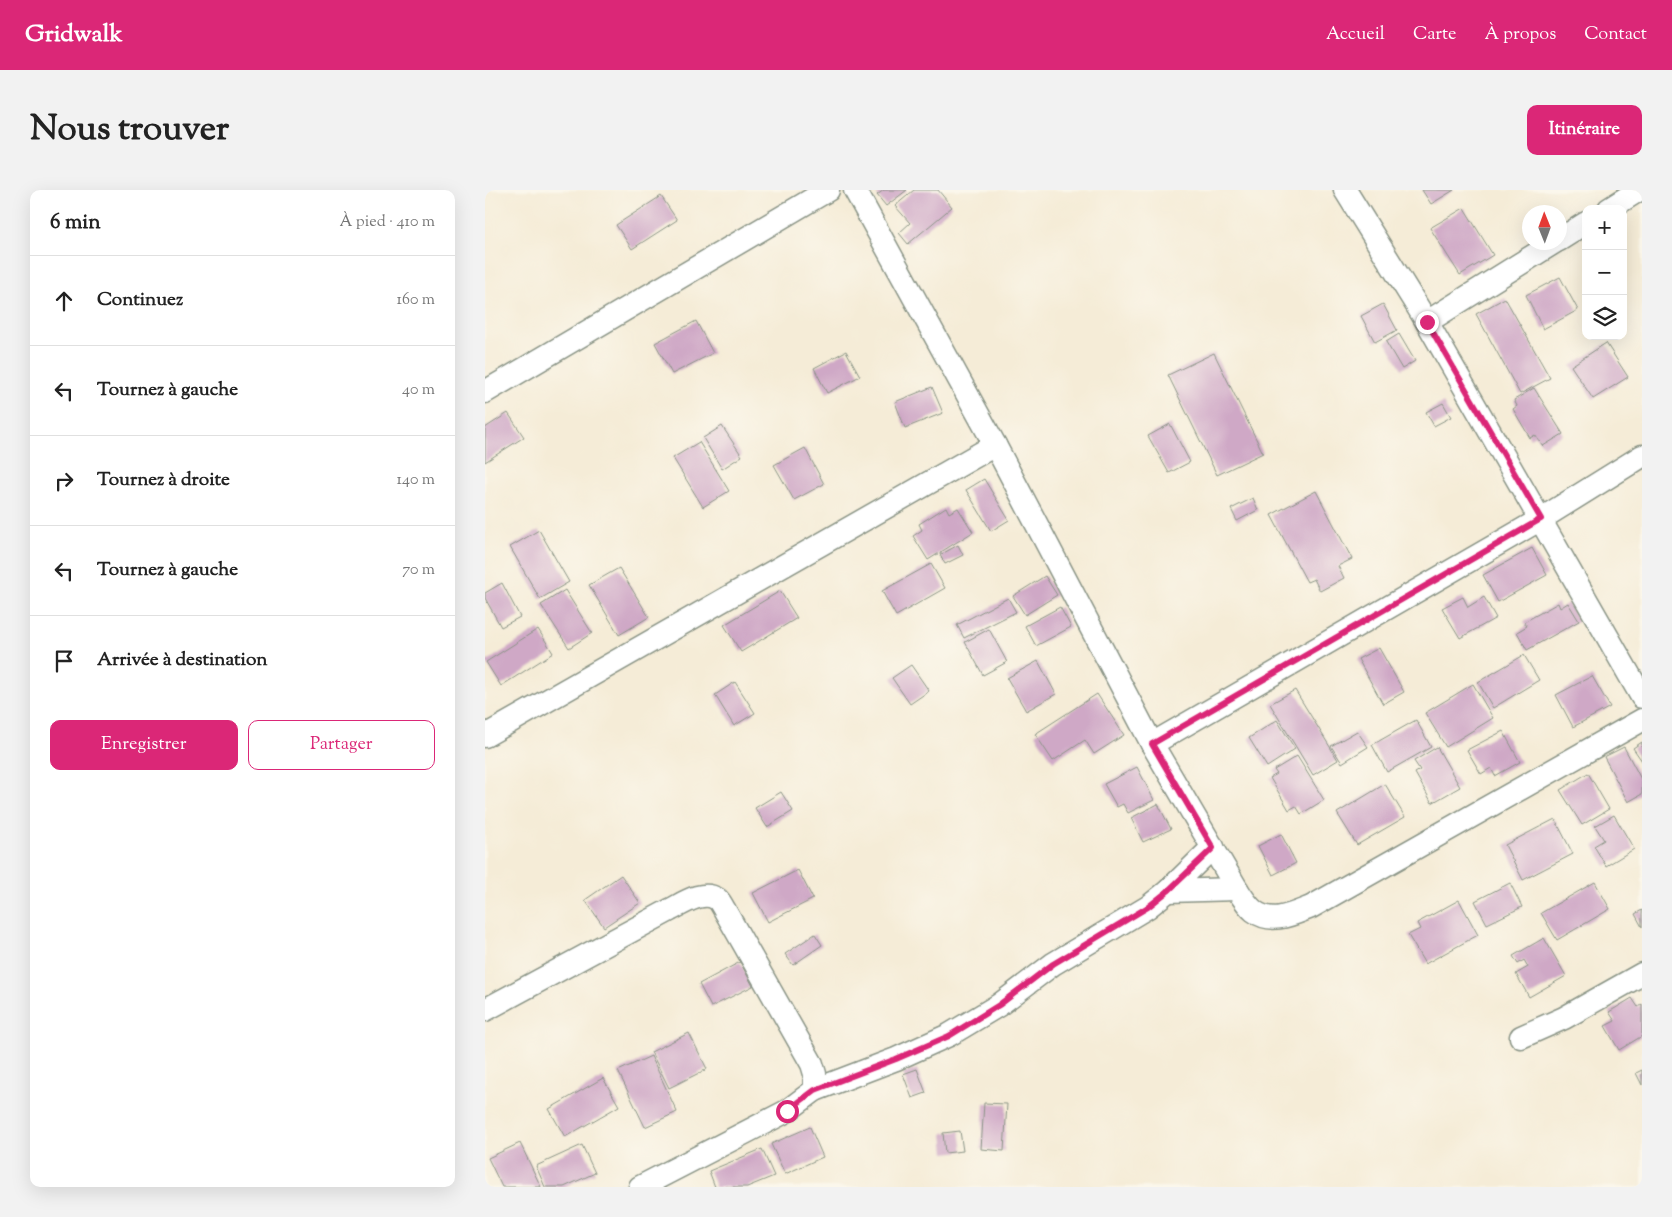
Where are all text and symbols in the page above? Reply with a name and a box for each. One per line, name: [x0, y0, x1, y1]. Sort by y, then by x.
text: Gridwalk: [25, 18, 123, 52]
text: Accueil: [1326, 22, 1385, 48]
text: Carte: [1413, 22, 1457, 48]
text: À propos: [1485, 22, 1556, 48]
text: Contact: [1584, 22, 1647, 48]
text: Nous trouver: [30, 105, 229, 156]
button: Itinéraire: [1527, 105, 1642, 155]
north arrow: [1522, 205, 1567, 250]
map controls: [1582, 205, 1627, 340]
button: +: [1582, 205, 1627, 250]
text: 6 min: [50, 208, 101, 238]
text: À pied · 410 m: [339, 211, 435, 234]
button: −: [1582, 250, 1627, 295]
icon: ahead: [50, 287, 78, 315]
text: Continuez: [97, 287, 183, 314]
text: 160 m: [397, 289, 435, 312]
button: layers: [1582, 295, 1627, 340]
route end: [1416, 311, 1439, 334]
icon: left: [50, 377, 78, 405]
text: Tournez à gauche: [97, 377, 238, 404]
text: 40 m: [402, 379, 435, 402]
icon: right: [50, 467, 78, 495]
text: Tournez à droite: [97, 467, 230, 494]
text: 140 m: [397, 469, 435, 492]
icon: left: [50, 557, 78, 585]
text: Tournez à gauche: [97, 557, 238, 584]
text: 70 m: [402, 559, 435, 582]
icon: arrive: [50, 647, 78, 675]
text: Arrivée à destination: [97, 647, 268, 674]
button: Enregistrer: [50, 720, 238, 770]
button: Partager: [248, 720, 435, 770]
route start: [776, 1100, 799, 1123]

